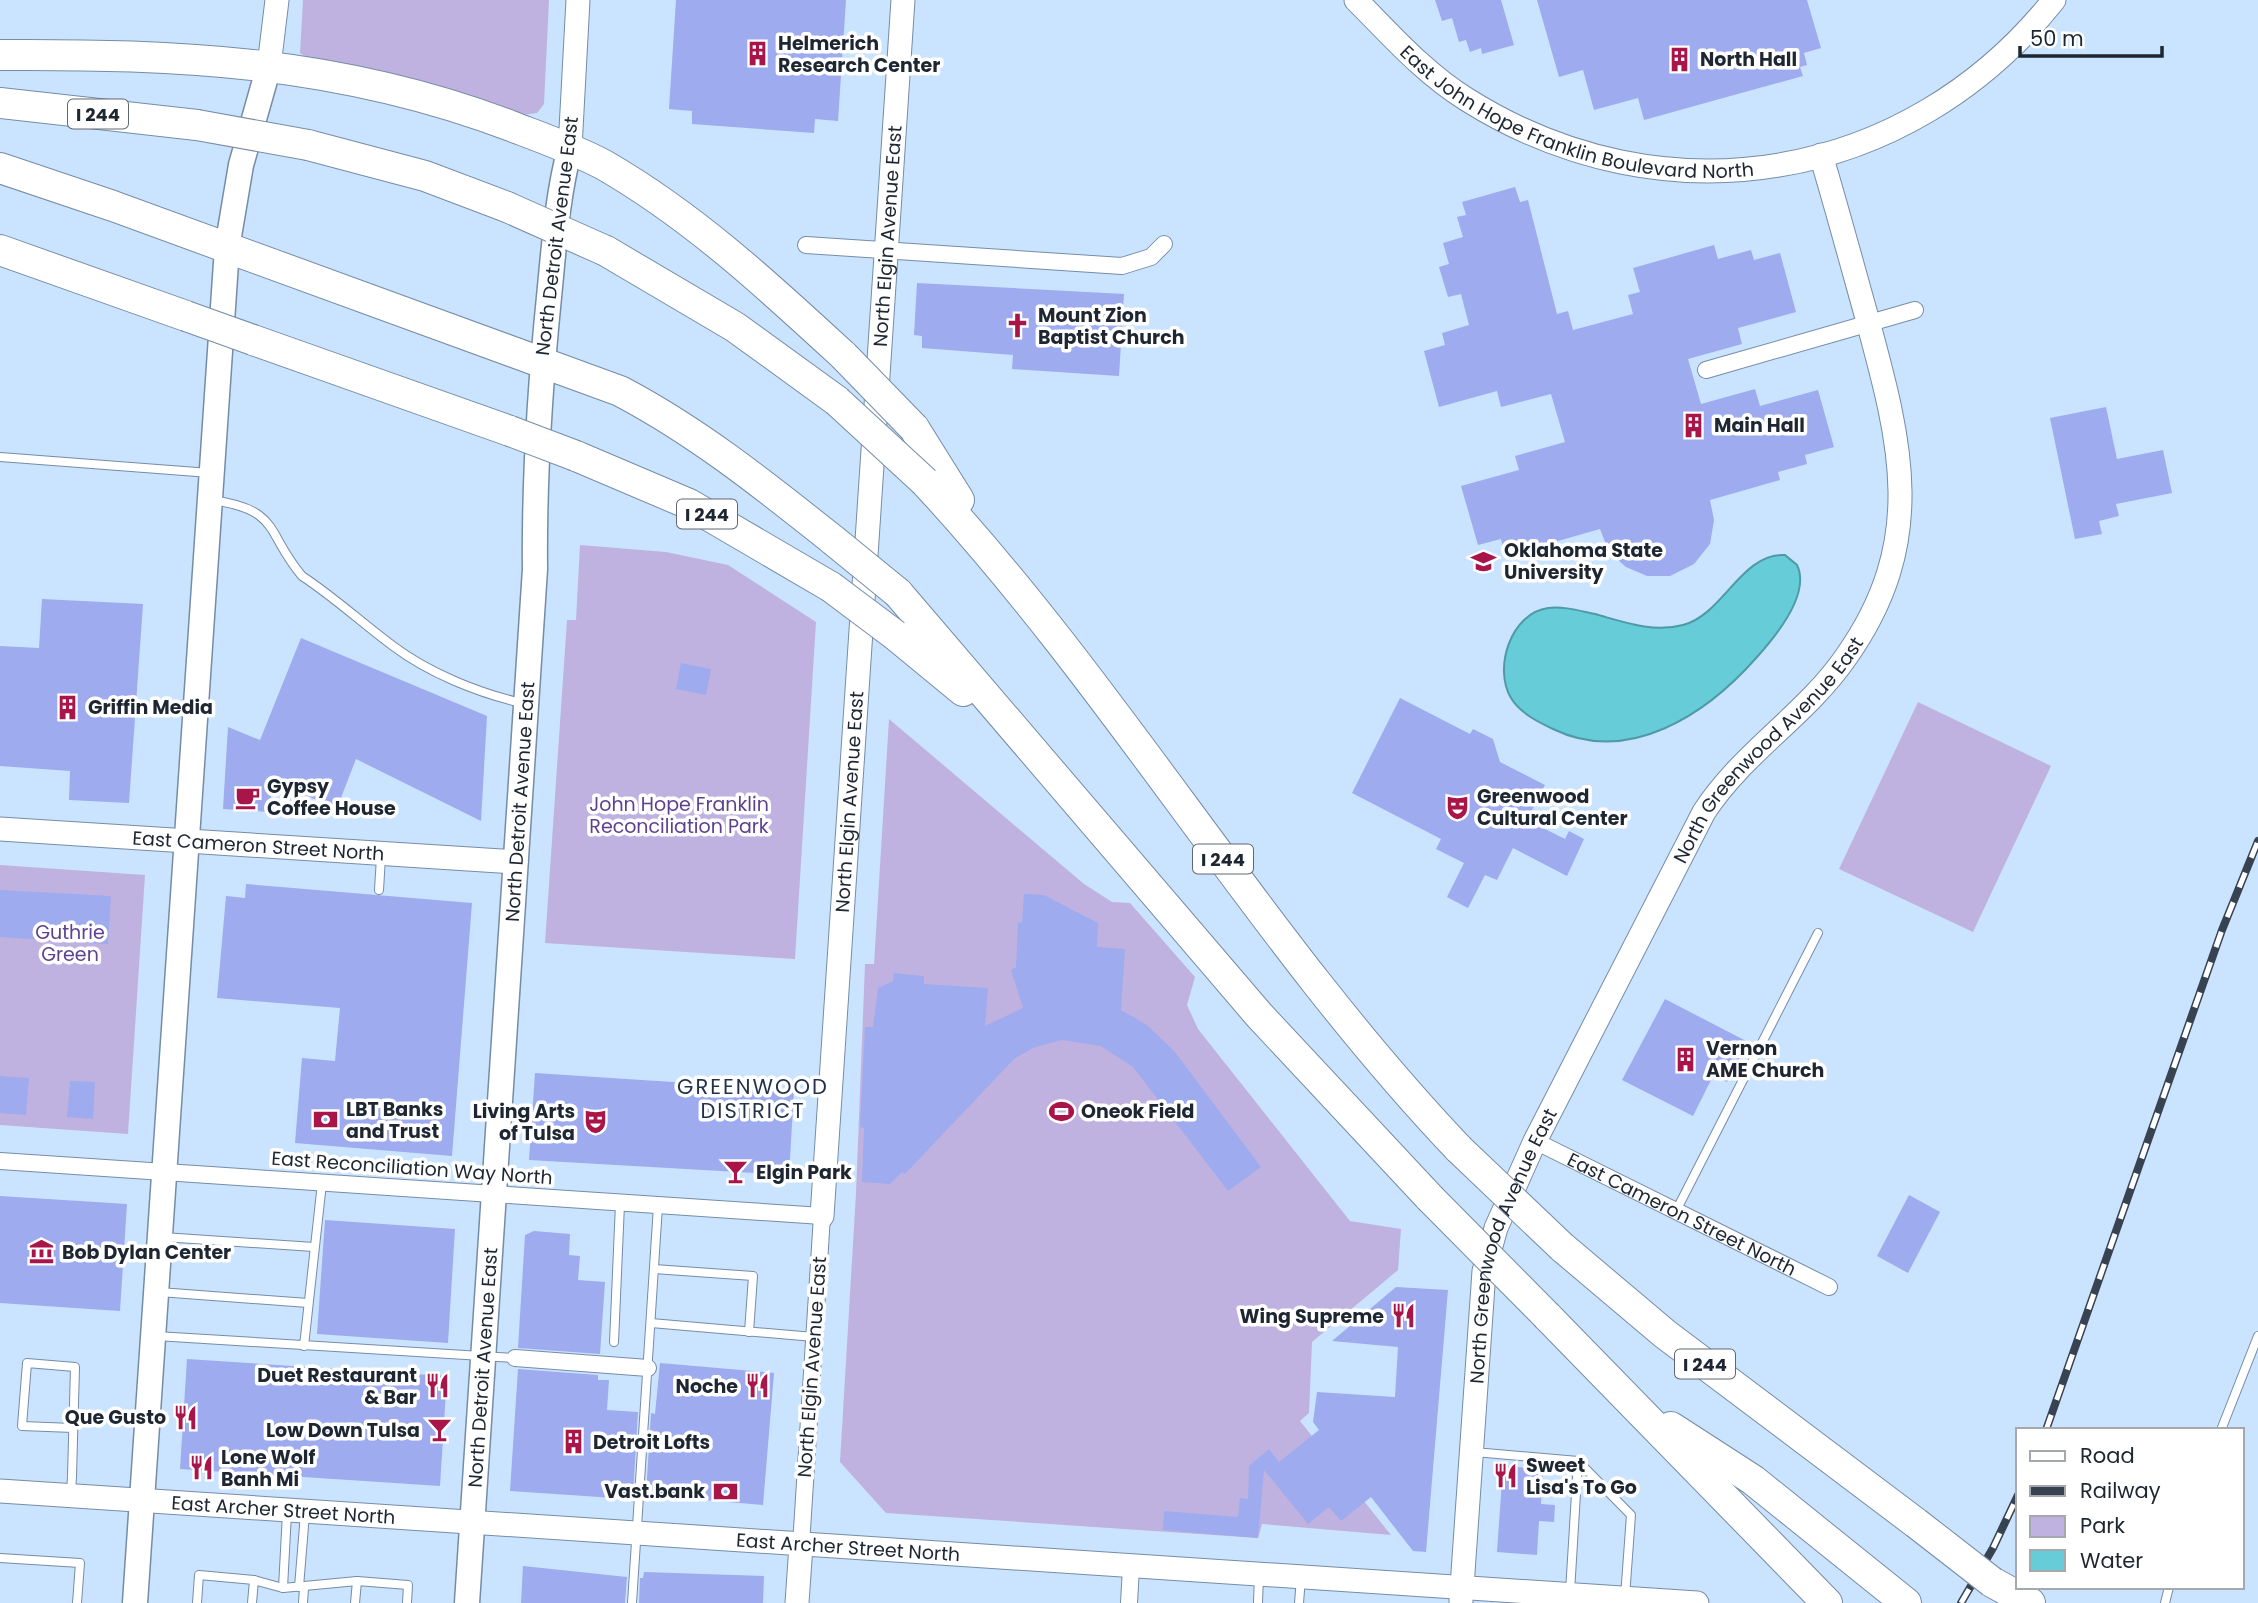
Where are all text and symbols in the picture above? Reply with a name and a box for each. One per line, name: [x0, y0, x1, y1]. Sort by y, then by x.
scale bar: [2020, 14, 2162, 58]
text: 50 m: [2030, 24, 2084, 53]
place label: Helmerich Research Center: [778, 30, 940, 79]
street label: East John Hope Franklin Boulevard North: [1394, 39, 1755, 184]
building icon: Helmerich Research Center: [744, 40, 772, 68]
building icon: North Hall: [1666, 45, 1694, 73]
place label: North Hall: [1700, 46, 1797, 73]
road number: I 244: [68, 100, 128, 128]
street label: North Detroit Avenue East: [529, 115, 585, 357]
street label: North Elgin Avenue East: [866, 124, 908, 348]
place label: Mount Zion Baptist Church: [1038, 302, 1185, 351]
church icon: Mount Zion Baptist Church: [1004, 312, 1032, 340]
building icon: Main Hall: [1680, 411, 1708, 439]
place label: Main Hall: [1714, 412, 1805, 439]
road number: I 244: [677, 500, 737, 528]
place label: Oklahoma State University: [1504, 537, 1663, 586]
school or university icon: Oklahoma State University: [1470, 547, 1498, 575]
street label: North Greenwood Avenue East: [1667, 631, 1870, 868]
street label: North Detroit Avenue East: [498, 681, 541, 923]
street label: North Elgin Avenue East: [828, 690, 870, 913]
building icon: Griffin Media: [54, 693, 82, 721]
place label: Griffin Media: [88, 694, 213, 721]
place label: Gypsy Coffee House: [267, 773, 396, 822]
cafe icon: Gypsy Coffee House: [233, 783, 261, 811]
place label: Greenwood Cultural Center: [1477, 783, 1628, 832]
park label: John Hope Franklin Reconciliation Park: [589, 791, 769, 840]
theatre icon: Greenwood Cultural Center: [1443, 793, 1471, 821]
street label: East Cameron Street North: [132, 824, 385, 867]
road number: I 244: [1193, 844, 1253, 874]
park label: Guthrie Green: [35, 919, 105, 968]
place label: Vernon AME Church: [1706, 1035, 1824, 1084]
building icon: Vernon AME Church: [1672, 1045, 1700, 1073]
district label: GREENWOOD DISTRICT: [677, 1072, 829, 1125]
place label: LBT Banks and Trust: [346, 1096, 443, 1145]
sports icon: Oneok Field: [1047, 1097, 1075, 1125]
place label: Living Arts of Tulsa: [473, 1098, 575, 1147]
place label: Oneok Field: [1081, 1098, 1195, 1125]
street label: North Greenwood Avenue East: [1463, 1103, 1563, 1385]
bank icon: LBT Banks and Trust: [312, 1106, 340, 1134]
theatre icon: Living Arts of Tulsa: [581, 1108, 609, 1136]
street label: East Reconciliation Way North: [270, 1145, 554, 1191]
street label: East Cameron Street North: [1563, 1146, 1801, 1282]
bar icon: Elgin Park: [722, 1158, 750, 1186]
place label: Elgin Park: [756, 1159, 852, 1186]
museum icon: Bob Dylan Center: [28, 1238, 56, 1266]
place label: Bob Dylan Center: [62, 1239, 231, 1266]
street label: North Detroit Avenue East: [461, 1246, 504, 1489]
street label: North Elgin Avenue East: [791, 1255, 833, 1479]
restaurant icon: Wing Supreme: [1390, 1302, 1418, 1330]
place label: Wing Supreme: [1240, 1303, 1384, 1330]
road number: I 244: [1675, 1350, 1735, 1378]
place label: Duet Restaurant & Bar: [257, 1362, 417, 1411]
restaurant icon: Duet Restaurant & Bar: [423, 1372, 451, 1400]
restaurant icon: Noche: [744, 1372, 772, 1400]
place label: Noche: [676, 1373, 738, 1400]
restaurant icon: Que Gusto: [172, 1403, 200, 1431]
place label: Que Gusto: [65, 1404, 166, 1431]
bar icon: Low Down Tulsa: [426, 1416, 454, 1444]
place label: Low Down Tulsa: [266, 1417, 420, 1444]
building icon: Detroit Lofts: [559, 1428, 587, 1456]
legend: [2016, 1428, 2244, 1589]
place label: Detroit Lofts: [593, 1429, 710, 1456]
text: Road: [2080, 1441, 2135, 1470]
place label: Lone Wolf Banh Mi: [221, 1444, 315, 1493]
place label: Sweet Lisa's To Go: [1526, 1452, 1637, 1501]
restaurant icon: Lone Wolf Banh Mi: [187, 1454, 215, 1482]
restaurant icon: Sweet Lisa's To Go: [1492, 1462, 1520, 1490]
text: Railway: [2080, 1476, 2161, 1505]
bank icon: Vast.bank: [711, 1477, 739, 1505]
place label: Vast.bank: [604, 1478, 705, 1505]
street label: East Archer Street North: [170, 1489, 396, 1531]
text: Park: [2080, 1511, 2125, 1540]
street label: East Archer Street North: [735, 1526, 961, 1568]
text: Water: [2080, 1546, 2143, 1575]

